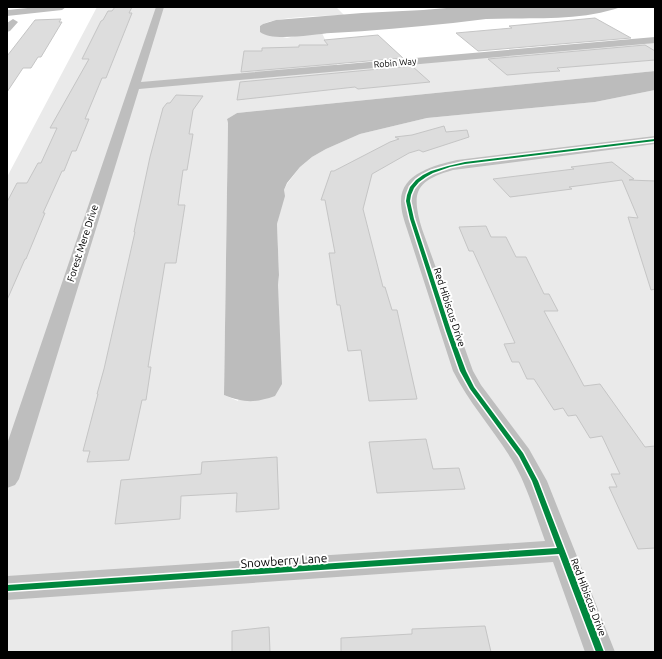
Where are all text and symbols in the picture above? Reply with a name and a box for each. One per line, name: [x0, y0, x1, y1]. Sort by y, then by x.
street label: Robin Way: [373, 56, 417, 70]
street label: Forest Mere Drive: [65, 203, 100, 283]
street label: Red Hibiscus Drive: [432, 266, 468, 348]
street label: Snowberry Lane: [240, 551, 328, 570]
street label: Red Hibiscus Drive: [569, 557, 608, 638]

